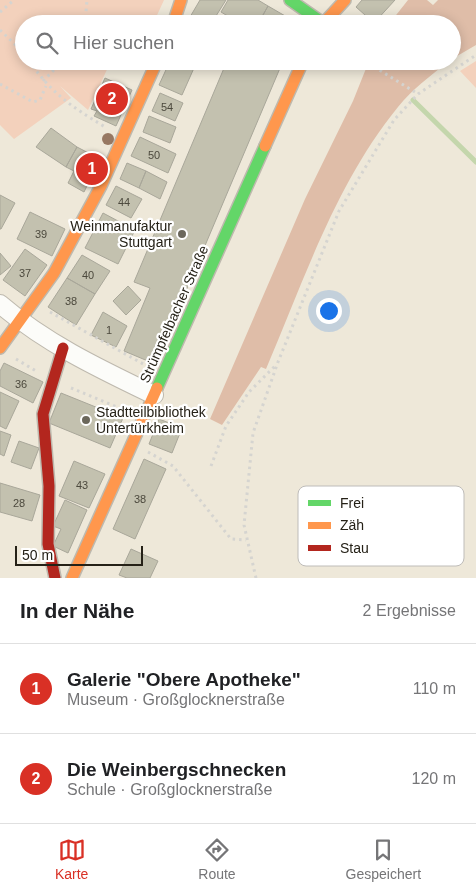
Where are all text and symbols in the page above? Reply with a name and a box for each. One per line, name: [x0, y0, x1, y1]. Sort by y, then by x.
search box: [15, 15, 461, 70]
icon: search: [33, 29, 61, 57]
text: Hier suchen: [73, 32, 174, 53]
pin: 2: [96, 80, 128, 118]
house number: 54: [161, 101, 173, 113]
house number: 50: [148, 149, 160, 161]
pin: 1: [76, 150, 108, 188]
house number: 44: [118, 196, 130, 208]
place label: Weinmanufaktur Stuttgart: [70, 218, 172, 250]
house number: 39: [35, 228, 47, 240]
marker: Weinmanufaktur Stuttgart: [176, 228, 188, 240]
street label: Strümpfelbacher Straße: [136, 243, 212, 385]
house number: 37: [19, 267, 31, 279]
house number: 40: [82, 269, 94, 281]
house number: 38: [65, 295, 77, 307]
your location: [316, 298, 342, 324]
house number: 1: [106, 324, 112, 336]
house number: 36: [15, 378, 27, 390]
place label: Stadtteilbibliothek Untertürkheim: [96, 404, 207, 436]
marker: Stadtteilbibliothek Untertürkheim: [80, 414, 92, 426]
house number: 43: [76, 479, 88, 491]
legend: [298, 486, 464, 566]
house number: 38: [134, 493, 146, 505]
text: Frei: [340, 495, 364, 511]
house number: 28: [13, 497, 25, 509]
text: Zäh: [340, 517, 364, 533]
text: Stau: [340, 540, 369, 556]
scale bar: [15, 543, 142, 566]
text: 50 m: [22, 547, 53, 563]
text: In der Nähe: [20, 599, 134, 622]
text: 2 Ergebnisse: [363, 602, 456, 619]
text: Galerie "Obere Apotheke": [67, 669, 301, 690]
text: 1: [32, 680, 40, 697]
text: 110 m: [413, 680, 456, 697]
text: Museum · Großglocknerstraße: [67, 691, 285, 708]
text: Die Weinbergschnecken: [67, 759, 286, 780]
text: 2: [32, 770, 40, 787]
text: 120 m: [412, 770, 456, 787]
text: Schule · Großglocknerstraße: [67, 781, 272, 798]
tab: Karte: [55, 836, 88, 882]
tab: Route: [198, 836, 236, 882]
tab: Gespeichert: [346, 836, 421, 882]

